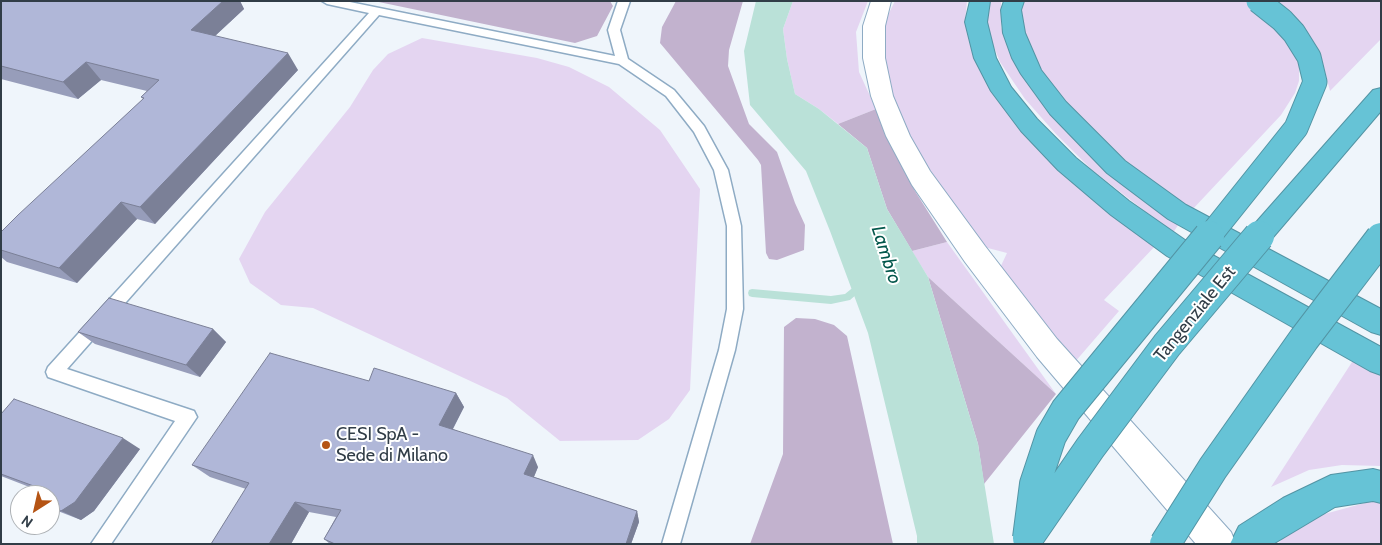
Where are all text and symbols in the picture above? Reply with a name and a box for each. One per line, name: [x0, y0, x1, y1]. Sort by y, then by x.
water label: Lambro: [866, 223, 906, 287]
street label: Tangenziale Est: [1150, 262, 1240, 366]
place label: CESI SpA - Sede di Milano: [336, 424, 448, 466]
marker: CESI SpA - Sede di Milano: [320, 439, 332, 451]
north arrow: [10, 485, 60, 535]
text: N: [18, 511, 36, 532]

